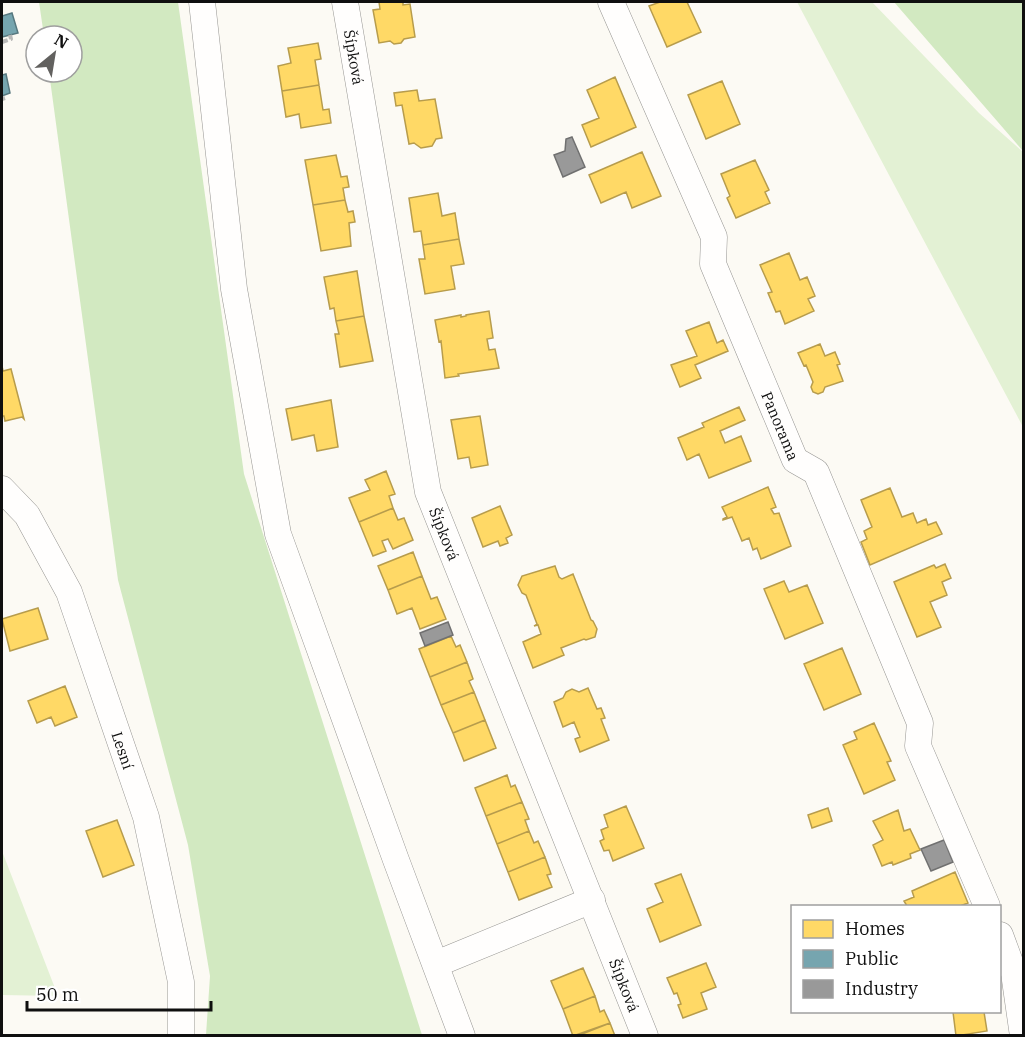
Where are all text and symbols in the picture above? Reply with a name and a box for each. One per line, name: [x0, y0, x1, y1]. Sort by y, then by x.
north arrow: [24, 24, 84, 84]
street label: Šípková: [340, 28, 368, 86]
text: N: [51, 29, 72, 53]
street label: Panorama: [758, 389, 804, 463]
street label: Šípková: [426, 504, 464, 563]
street label: Lesní: [108, 729, 138, 772]
legend: [791, 905, 1001, 1013]
text: Homes: [845, 917, 905, 940]
text: Public: [845, 947, 899, 970]
street label: Šípková: [606, 956, 644, 1015]
scale bar: [27, 974, 212, 1012]
text: Industry: [845, 977, 918, 1000]
text: 50 m: [36, 983, 79, 1006]

